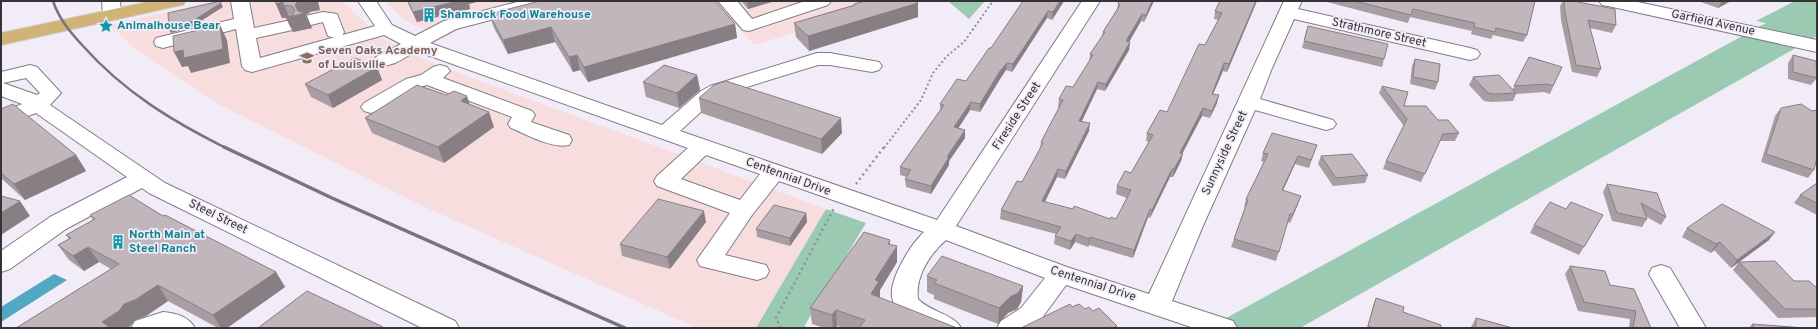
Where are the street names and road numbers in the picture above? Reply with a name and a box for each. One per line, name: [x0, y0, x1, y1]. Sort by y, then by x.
street label: Garfield Avenue: [1670, 6, 1756, 40]
street label: Strathmore Street: [1330, 14, 1428, 52]
street label: Fireside Street: [989, 79, 1045, 153]
street label: Sunnyside Street: [1198, 108, 1252, 198]
street label: Centennial Drive: [743, 154, 833, 200]
street label: Steel Street: [186, 196, 250, 238]
street label: Centennial Drive: [1048, 263, 1138, 305]

